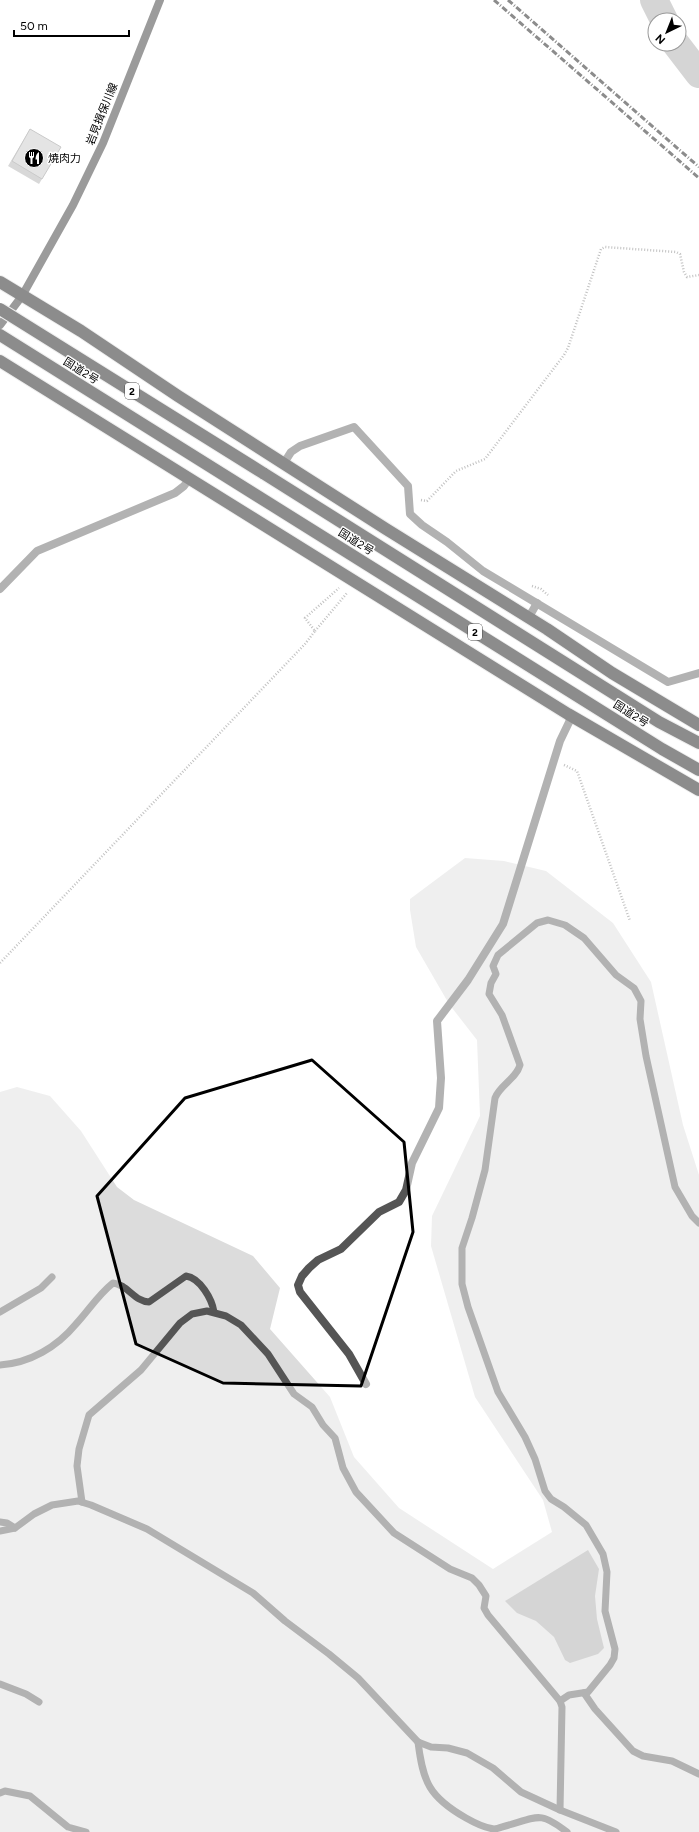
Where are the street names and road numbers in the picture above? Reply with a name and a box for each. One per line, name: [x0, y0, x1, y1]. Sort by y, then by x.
street label: 岩見揖保川線: [84, 81, 120, 147]
street label: 国道2号: [61, 355, 101, 387]
road number: 2: [125, 383, 139, 399]
street label: 国道2号: [336, 526, 376, 558]
road number: 2: [468, 624, 482, 640]
street label: 国道2号: [611, 698, 651, 730]

